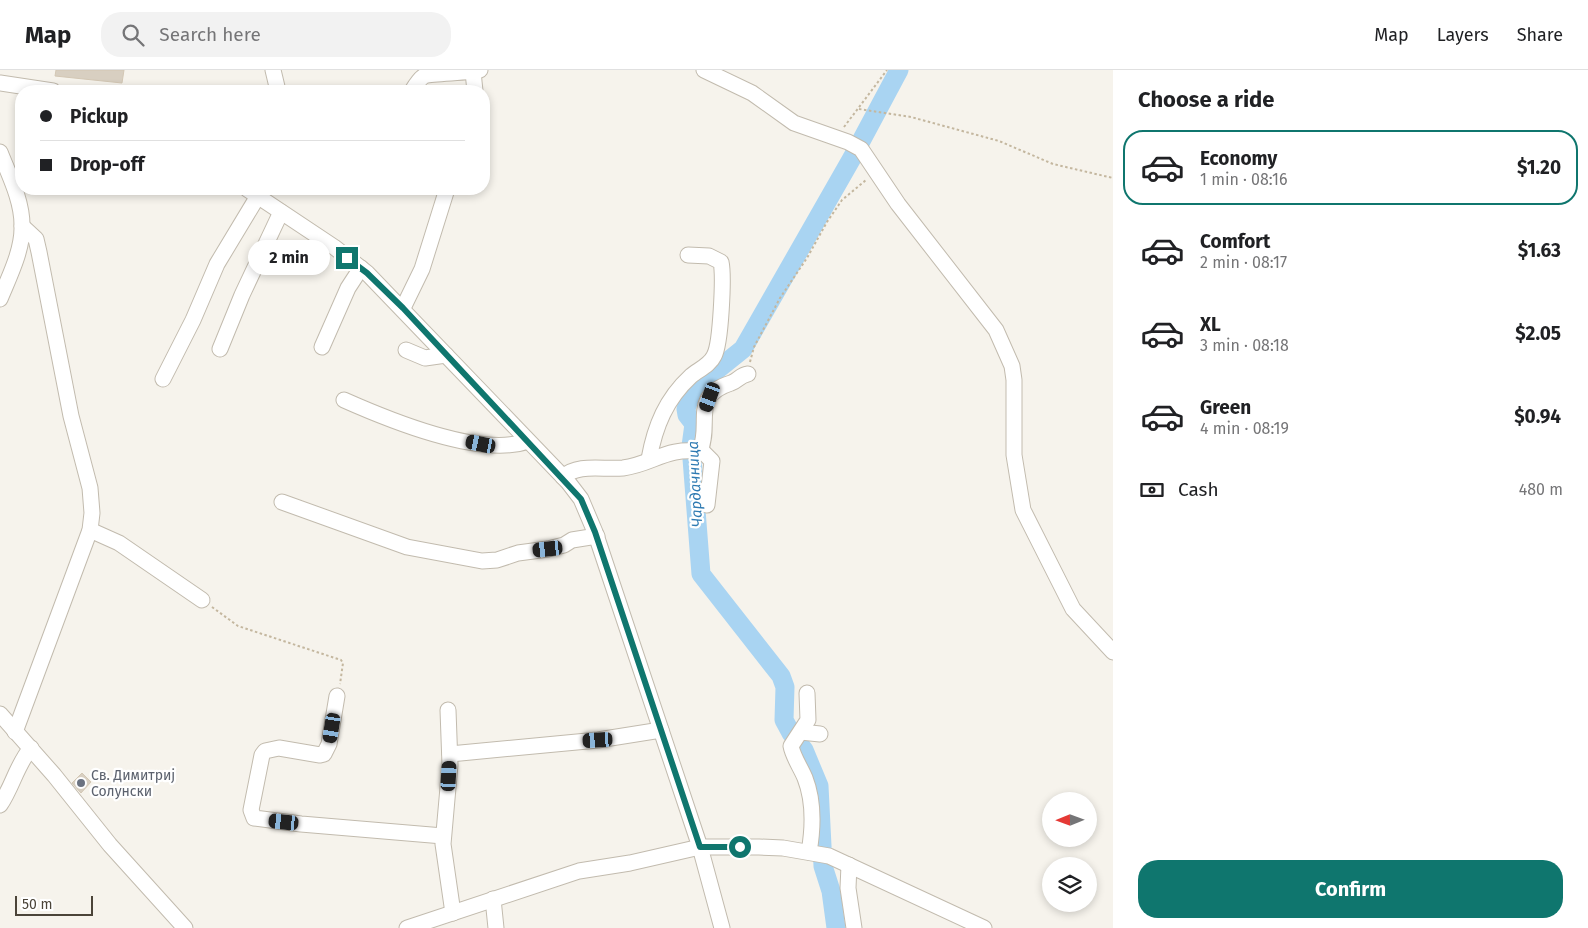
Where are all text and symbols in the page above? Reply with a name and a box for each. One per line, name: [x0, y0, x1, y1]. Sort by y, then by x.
search box: [101, 12, 451, 57]
text: Map: [25, 21, 71, 49]
icon: search: [119, 21, 147, 49]
text: Search here: [159, 23, 261, 46]
text: Map: [1374, 24, 1409, 46]
text: Layers: [1437, 24, 1489, 46]
text: Share: [1517, 24, 1563, 46]
text: Choose a ride: [1138, 86, 1274, 113]
text: Pickup: [70, 105, 128, 128]
icon: car: [1140, 145, 1185, 190]
text: Economy: [1200, 147, 1277, 170]
text: Drop-off: [70, 153, 144, 176]
text: $1.20: [1517, 156, 1561, 179]
text: 1 min · 08:16: [1200, 170, 1288, 189]
icon: car: [1140, 228, 1185, 273]
text: Comfort: [1200, 230, 1270, 253]
text: $1.63: [1518, 239, 1561, 262]
callout: 2 min: [247, 240, 330, 276]
route end: [336, 247, 358, 269]
text: 2 min: [269, 248, 309, 267]
text: 2 min · 08:17: [1200, 253, 1287, 272]
icon: car: [1140, 311, 1185, 356]
text: XL: [1200, 313, 1221, 336]
text: $2.05: [1515, 322, 1561, 345]
text: 3 min · 08:18: [1200, 336, 1289, 355]
car: [697, 380, 722, 414]
icon: car: [1140, 394, 1185, 439]
text: Green: [1200, 396, 1251, 419]
text: $0.94: [1514, 405, 1561, 428]
text: 4 min · 08:19: [1200, 419, 1289, 438]
car: [464, 434, 497, 454]
water label: Чардачница: [684, 440, 706, 528]
icon: cash: [1138, 476, 1166, 504]
text: Cash: [1178, 478, 1219, 501]
text: 480 m: [1519, 480, 1563, 499]
car: [532, 540, 563, 558]
car: [322, 712, 341, 744]
car: [582, 732, 613, 748]
car: [440, 761, 457, 791]
place label: Св. Димитриј Солунски: [91, 767, 175, 800]
marker: Св. Димитриј Солунски: [75, 777, 87, 789]
north arrow: [1042, 792, 1098, 848]
map controls: [1042, 792, 1097, 912]
car: [268, 813, 299, 831]
route start: [729, 836, 751, 858]
button: layers: [1042, 857, 1097, 912]
button: Confirm: [1138, 860, 1563, 918]
scale bar: [15, 893, 92, 916]
text: 50 m: [22, 896, 53, 913]

